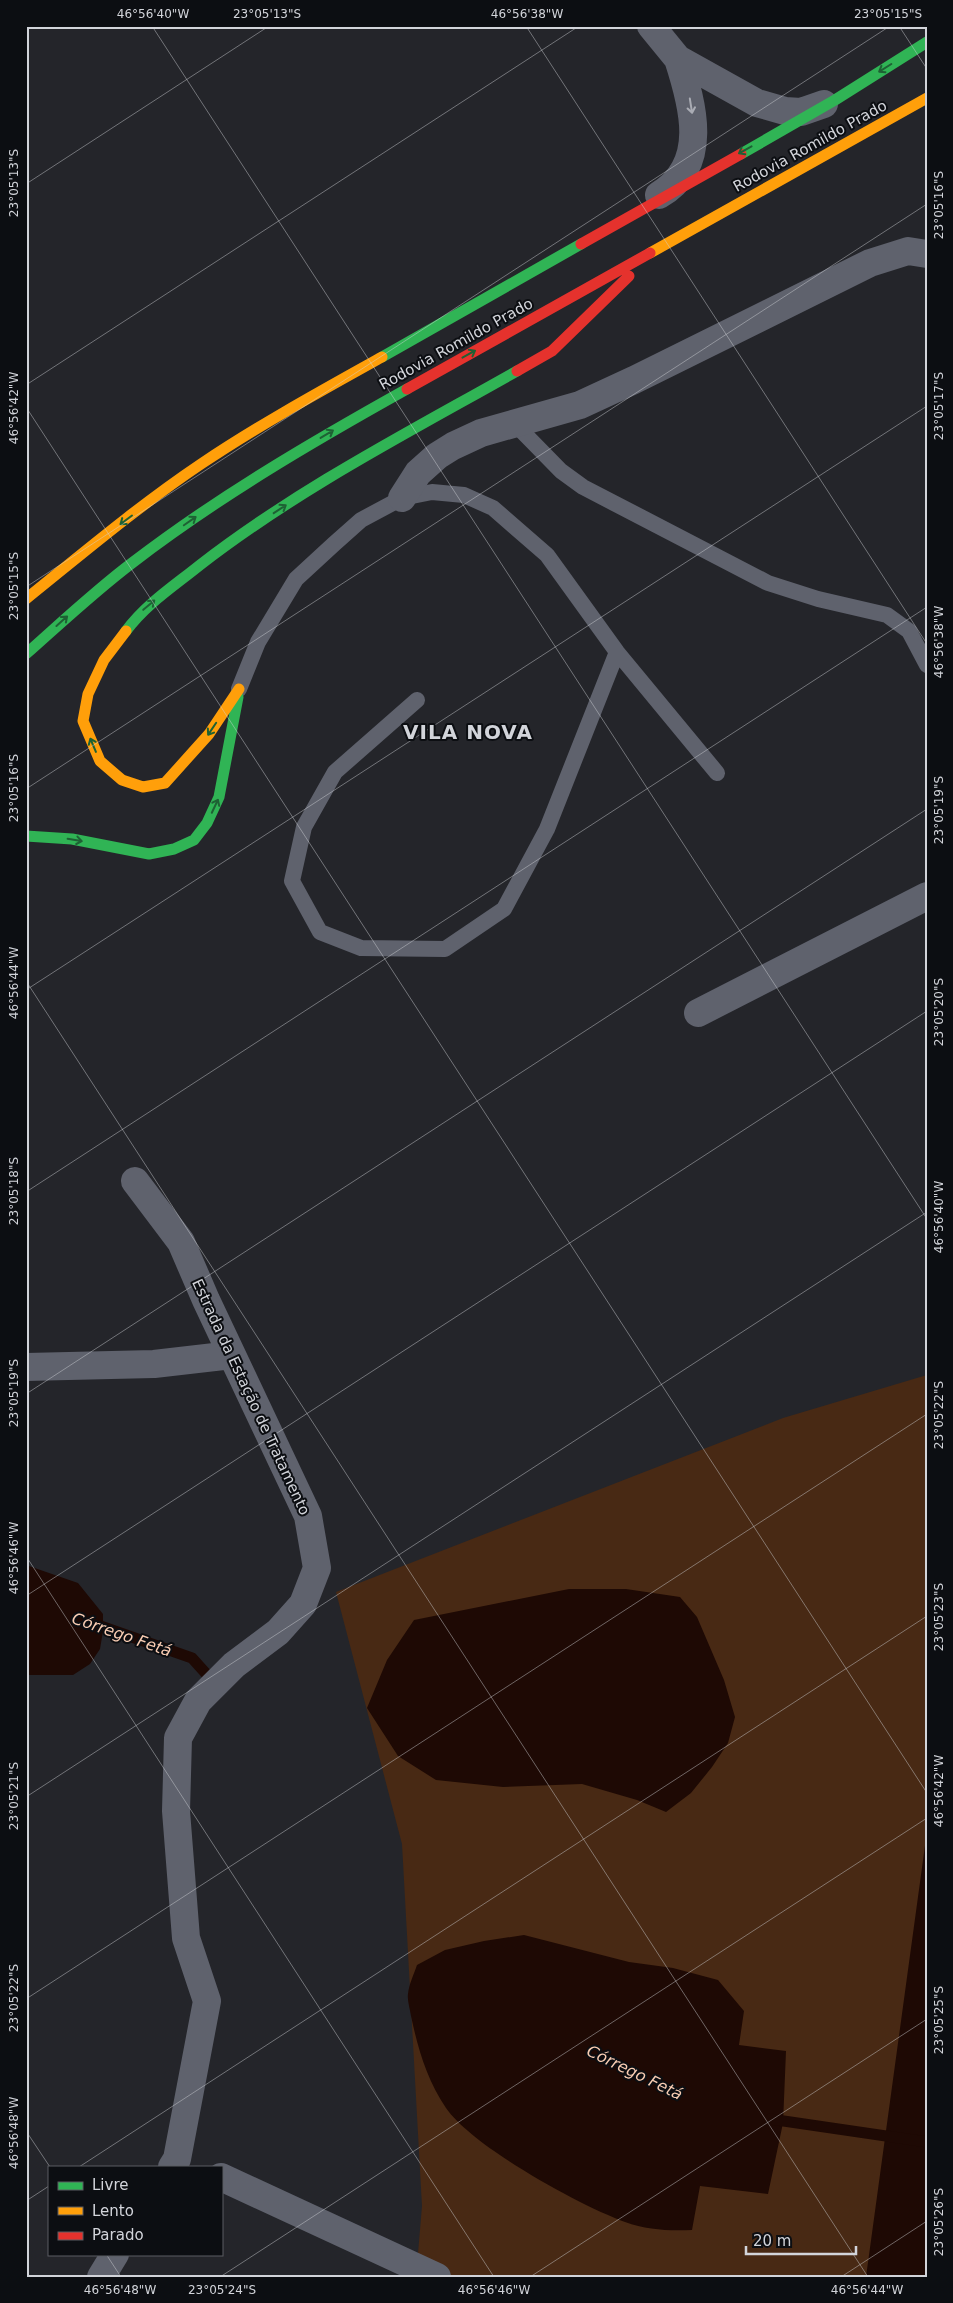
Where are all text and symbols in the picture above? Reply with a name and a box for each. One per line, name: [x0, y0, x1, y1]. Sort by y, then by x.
text: 46°56'40"W: [117, 7, 189, 21]
text: 23°05'13"S: [233, 7, 301, 21]
text: 46°56'38"W: [491, 7, 563, 21]
text: 23°05'15"S: [854, 7, 922, 21]
one-way arrow: [879, 63, 893, 73]
street label: Rodovia Romildo Prado: [730, 96, 890, 196]
one-way arrow: [686, 98, 696, 114]
one-way arrow: [738, 145, 753, 155]
text: 23°05'13"S: [7, 149, 21, 217]
text: 23°05'16"S: [932, 171, 946, 239]
street label: Rodovia Romildo Prado: [376, 294, 536, 394]
one-way arrow: [461, 349, 475, 359]
text: 46°56'42"W: [7, 372, 21, 444]
text: 23°05'17"S: [932, 372, 946, 440]
one-way arrow: [319, 428, 333, 438]
one-way arrow: [273, 504, 287, 514]
one-way arrow: [120, 515, 133, 526]
one-way arrow: [183, 516, 197, 526]
text: 23°05'15"S: [7, 552, 21, 620]
one-way arrow: [143, 600, 156, 611]
text: 46°56'38"W: [932, 606, 946, 678]
one-way arrow: [55, 615, 68, 627]
district label: VILA NOVA: [403, 720, 533, 744]
one-way arrow: [207, 722, 217, 736]
one-way arrow: [88, 738, 97, 753]
text: 23°05'16"S: [7, 754, 21, 822]
text: 23°05'19"S: [932, 776, 946, 844]
one-way arrow: [210, 799, 220, 814]
one-way arrow: [66, 836, 82, 846]
text: 46°56'44"W: [7, 947, 21, 1019]
text: 23°05'20"S: [932, 978, 946, 1046]
text: 23°05'18"S: [7, 1157, 21, 1225]
text: 46°56'40"W: [932, 1181, 946, 1253]
street label: Estrada da Estação de Tratamento: [188, 1276, 314, 1518]
text: 23°05'19"S: [7, 1359, 21, 1427]
text: 23°05'22"S: [932, 1381, 946, 1449]
text: 46°56'46"W: [7, 1522, 21, 1594]
text: 23°05'23"S: [932, 1583, 946, 1651]
water label: Córrego Fetá: [70, 1609, 174, 1660]
text: 46°56'42"W: [932, 1755, 946, 1827]
text: 23°05'21"S: [7, 1762, 21, 1830]
text: 23°05'22"S: [7, 1964, 21, 2032]
text: 23°05'25"S: [932, 1986, 946, 2054]
water label: Córrego Fetá: [584, 2041, 686, 2104]
text: 46°56'48"W: [7, 2097, 21, 2169]
legend: [48, 2166, 222, 2256]
text: Livre: [92, 2176, 128, 2194]
text: 23°05'26"S: [932, 2188, 946, 2256]
text: Lento: [92, 2202, 134, 2220]
scale bar: [746, 2223, 856, 2255]
text: Parado: [92, 2226, 144, 2244]
text: 20 m: [753, 2232, 791, 2250]
text: 46°56'48"W: [84, 2283, 156, 2297]
text: 23°05'24"S: [188, 2283, 256, 2297]
text: 46°56'46"W: [458, 2283, 530, 2297]
text: 46°56'44"W: [831, 2283, 903, 2297]

